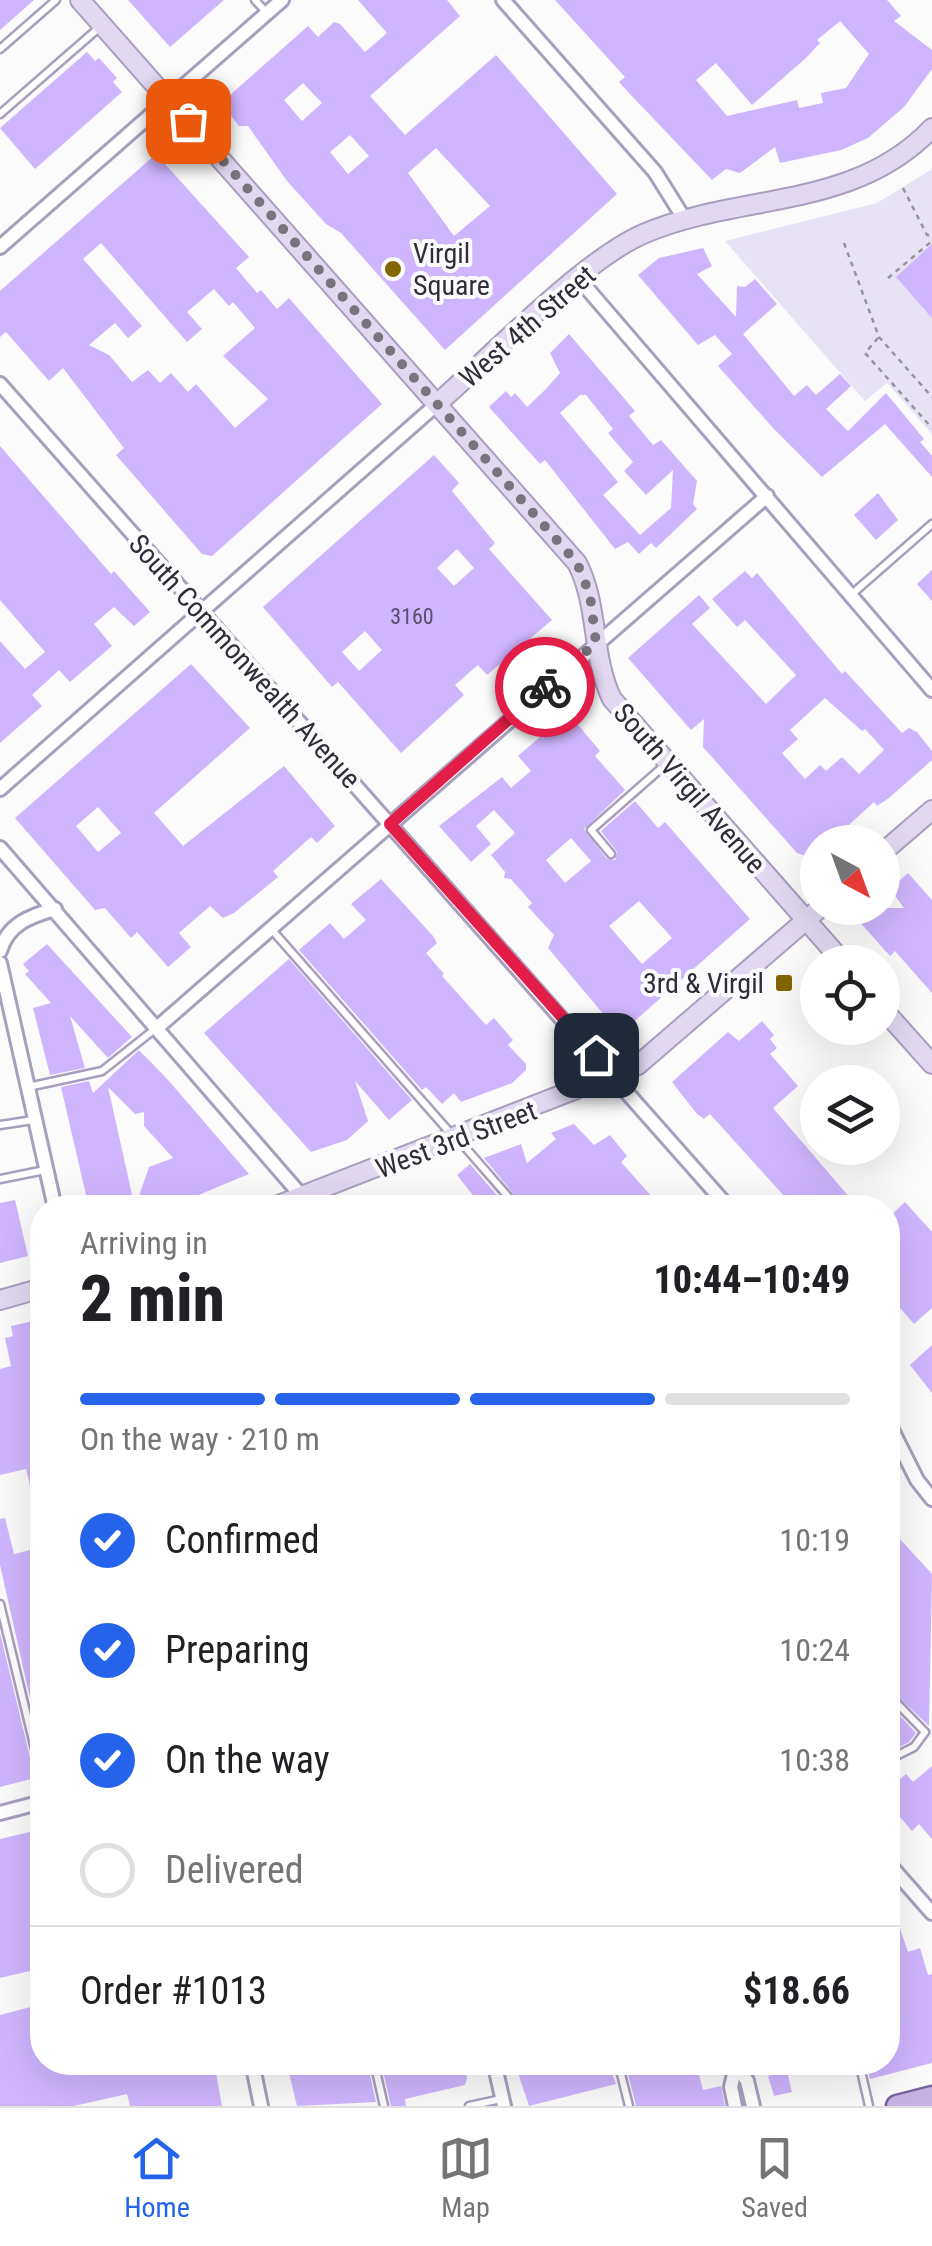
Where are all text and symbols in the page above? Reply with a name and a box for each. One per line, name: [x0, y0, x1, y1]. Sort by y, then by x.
pin: [146, 79, 231, 164]
icon: bag: [161, 94, 216, 149]
place label: Virgil Square: [413, 237, 490, 302]
marker: Virgil Square: [382, 258, 404, 280]
street label: West 4th Street: [453, 258, 602, 394]
street label: South Commonwealth Avenue: [122, 528, 367, 795]
house number: 3160: [390, 604, 434, 629]
courier: [495, 637, 595, 737]
icon: bike: [518, 660, 573, 715]
street label: South Virgil Avenue: [607, 697, 772, 880]
north arrow: [800, 825, 900, 925]
map controls: [800, 825, 900, 1165]
button: locate: [800, 945, 900, 1045]
place label: 3rd & Virgil: [643, 967, 764, 1000]
marker: 3rd & Virgil: [773, 972, 795, 994]
pin: [554, 1013, 639, 1098]
icon: home: [569, 1028, 624, 1083]
button: layers: [800, 1065, 900, 1165]
street label: West 3rd Street: [371, 1094, 541, 1185]
text: Arriving in: [80, 1224, 208, 1262]
text: 10:44–10:49: [653, 1258, 850, 1302]
text: 2 min: [80, 1261, 225, 1337]
text: On the way · 210 m: [80, 1420, 320, 1458]
icon: check: [80, 1513, 135, 1568]
text: Confirmed: [165, 1518, 320, 1562]
text: 10:19: [779, 1521, 850, 1559]
icon: check: [80, 1623, 135, 1678]
text: Preparing: [165, 1628, 310, 1672]
text: 10:24: [779, 1631, 850, 1669]
icon: check: [80, 1733, 135, 1788]
text: On the way: [165, 1738, 330, 1782]
text: 10:38: [779, 1741, 850, 1779]
text: Delivered: [165, 1848, 304, 1892]
text: Order #1013: [80, 1969, 267, 2013]
text: $18.66: [743, 1969, 850, 2013]
tab: Home: [124, 2131, 190, 2224]
tab: Map: [438, 2131, 493, 2224]
tab: Saved: [741, 2131, 808, 2224]

